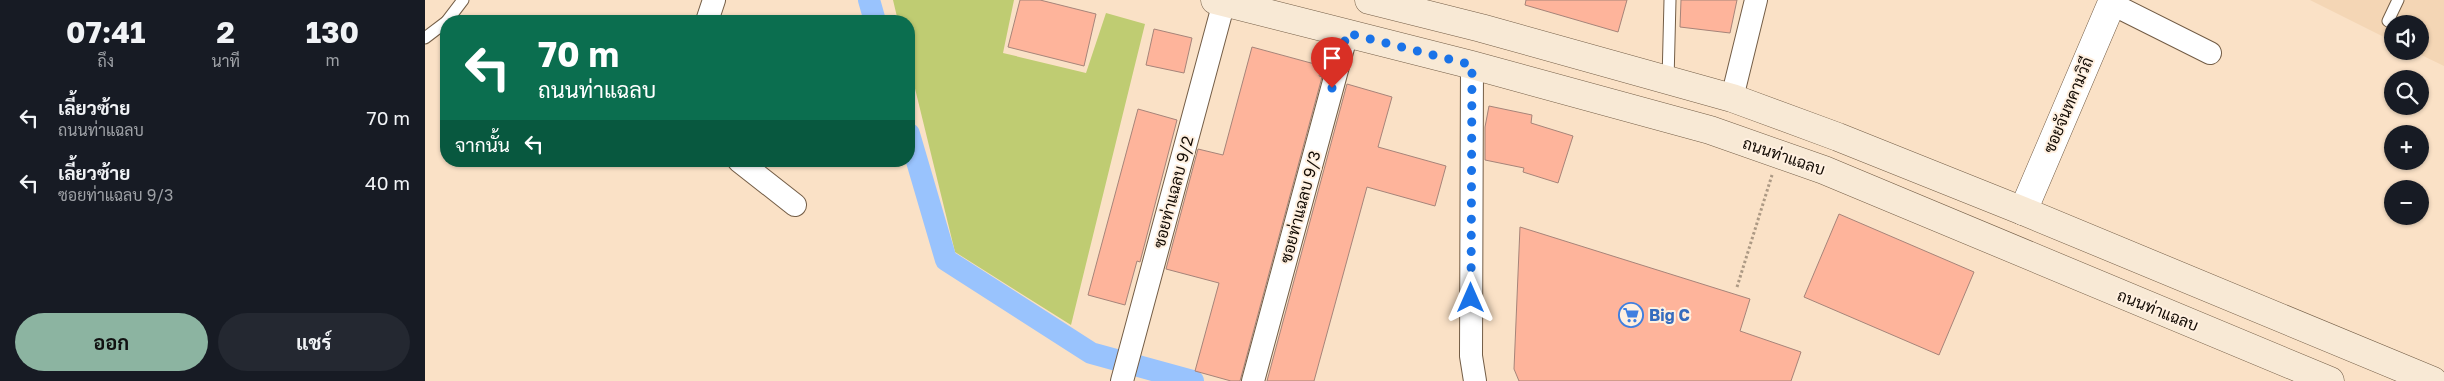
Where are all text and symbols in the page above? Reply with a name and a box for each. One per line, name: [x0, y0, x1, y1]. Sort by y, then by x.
text: 07:41: [66, 14, 146, 50]
text: 2: [217, 14, 235, 50]
text: 130: [306, 14, 359, 50]
map controls: [2384, 15, 2429, 225]
button: sound: [2384, 15, 2429, 60]
text: 70 m: [538, 33, 619, 75]
icon: left: [455, 35, 520, 100]
pin: [1311, 37, 1353, 88]
icon: arrive: [1318, 44, 1346, 72]
text: m: [325, 50, 340, 70]
text: ถึง: [97, 51, 114, 71]
text: นาที: [211, 51, 240, 71]
street label: ซอยจันทคามวิถี: [2038, 53, 2097, 156]
button: search: [2384, 70, 2429, 115]
text: ถนนท่าแฉลบ: [538, 76, 656, 103]
text: เลี้ยวซ้าย: [58, 96, 130, 119]
icon: left: [15, 104, 43, 132]
text: 70 m: [367, 106, 410, 129]
text: ถนนท่าแฉลบ: [58, 120, 144, 140]
button: +: [2384, 125, 2429, 170]
icon: left: [520, 130, 548, 158]
text: จากนั้น: [455, 133, 510, 156]
street label: ถนนท่าแฉลบ: [1740, 133, 1828, 179]
street label: ซอยท่าแฉลบ 9/2: [1148, 134, 1198, 250]
street label: ซอยท่าแฉลบ 9/3: [1275, 149, 1325, 265]
text: เลี้ยวซ้าย: [58, 161, 130, 184]
icon: left: [15, 169, 43, 197]
text: 40 m: [365, 171, 410, 194]
button: −: [2384, 180, 2429, 225]
text: ซอยท่าแฉลบ 9/3: [58, 185, 173, 205]
position arrow: [1444, 271, 1496, 323]
street label: ถนนท่าแฉลบ: [2114, 285, 2202, 335]
supermarket icon: Big C: [1618, 302, 1644, 328]
place label: Big C: [1649, 305, 1690, 325]
button: ออก: [15, 313, 208, 371]
button: แชร์: [218, 313, 410, 371]

